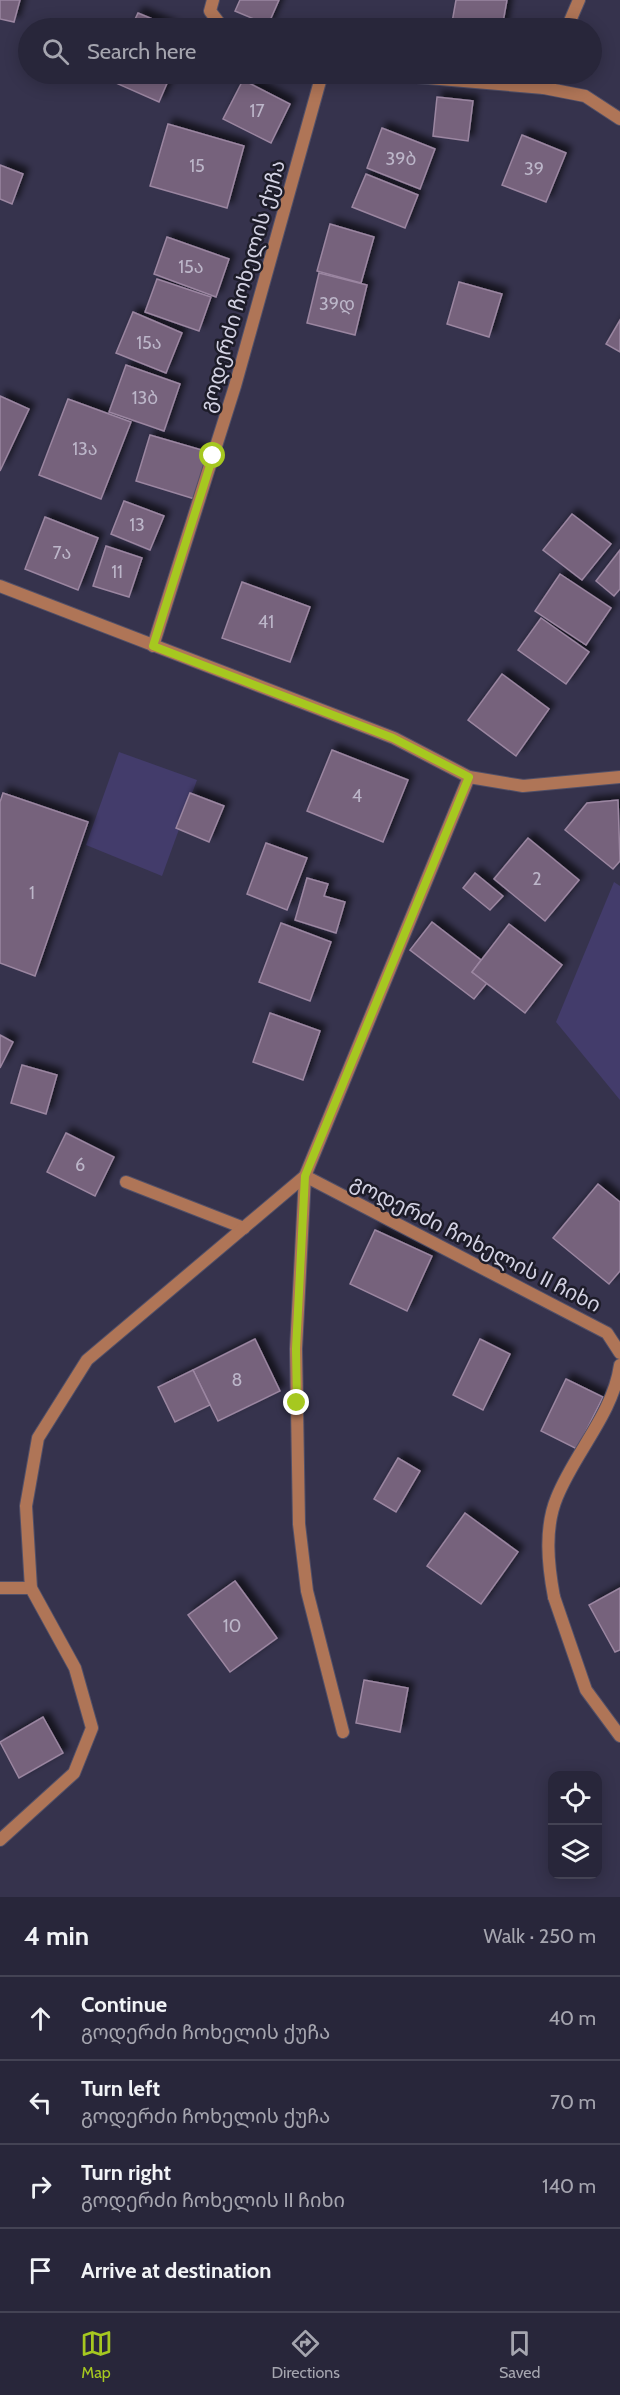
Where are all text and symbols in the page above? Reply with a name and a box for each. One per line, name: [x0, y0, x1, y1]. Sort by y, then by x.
search box: [18, 18, 602, 84]
icon: search: [39, 35, 72, 68]
text: Search here: [87, 38, 196, 65]
house number: 17: [250, 100, 264, 122]
house number: 39ბ: [386, 148, 416, 170]
house number: 15: [189, 155, 205, 177]
street label: გოდერძი ჩოხელის ქუჩა: [194, 157, 291, 415]
house number: 39: [524, 158, 544, 180]
house number: 15ა: [178, 256, 204, 278]
house number: 39დ: [319, 293, 355, 315]
house number: 15ა: [136, 332, 162, 354]
house number: 13ბ: [132, 387, 158, 409]
house number: 13ა: [72, 438, 98, 460]
route start: [199, 442, 225, 468]
house number: 13: [129, 514, 145, 536]
house number: 7ა: [53, 542, 71, 564]
house number: 11: [111, 561, 123, 583]
house number: 41: [258, 611, 274, 633]
house number: 4: [352, 785, 362, 807]
house number: 2: [532, 868, 542, 890]
house number: 1: [29, 882, 35, 904]
house number: 6: [75, 1154, 85, 1176]
street label: გოდერძი ჩოხელის II ჩიხი: [346, 1169, 605, 1318]
house number: 8: [232, 1369, 242, 1391]
route end: [283, 1389, 309, 1415]
house number: 10: [223, 1615, 241, 1637]
map controls: [548, 1771, 602, 1879]
button: locate: [548, 1771, 602, 1825]
button: layers: [548, 1825, 602, 1879]
text: 4 min: [24, 1920, 89, 1952]
text: Walk · 250 m: [484, 1924, 596, 1948]
text: Continue: [81, 1991, 167, 2018]
icon: ahead: [24, 2002, 57, 2035]
text: 40 m: [548, 2006, 596, 2030]
text: გოდერძი ჩოხელის ქუჩა: [81, 2020, 330, 2044]
text: Turn left: [81, 2075, 160, 2102]
icon: left: [24, 2086, 57, 2119]
text: 70 m: [550, 2090, 596, 2114]
text: გოდერძი ჩოხელის ქუჩა: [81, 2104, 330, 2128]
text: Turn right: [81, 2159, 171, 2186]
icon: right: [24, 2170, 57, 2203]
text: 140 m: [542, 2174, 596, 2198]
text: გოდერძი ჩოხელის II ჩიხი: [81, 2188, 345, 2212]
icon: arrive: [24, 2254, 57, 2287]
text: Arrive at destination: [81, 2257, 271, 2284]
tab: Map: [80, 2327, 113, 2382]
tab: Directions: [272, 2327, 340, 2382]
tab: Saved: [499, 2327, 540, 2382]

